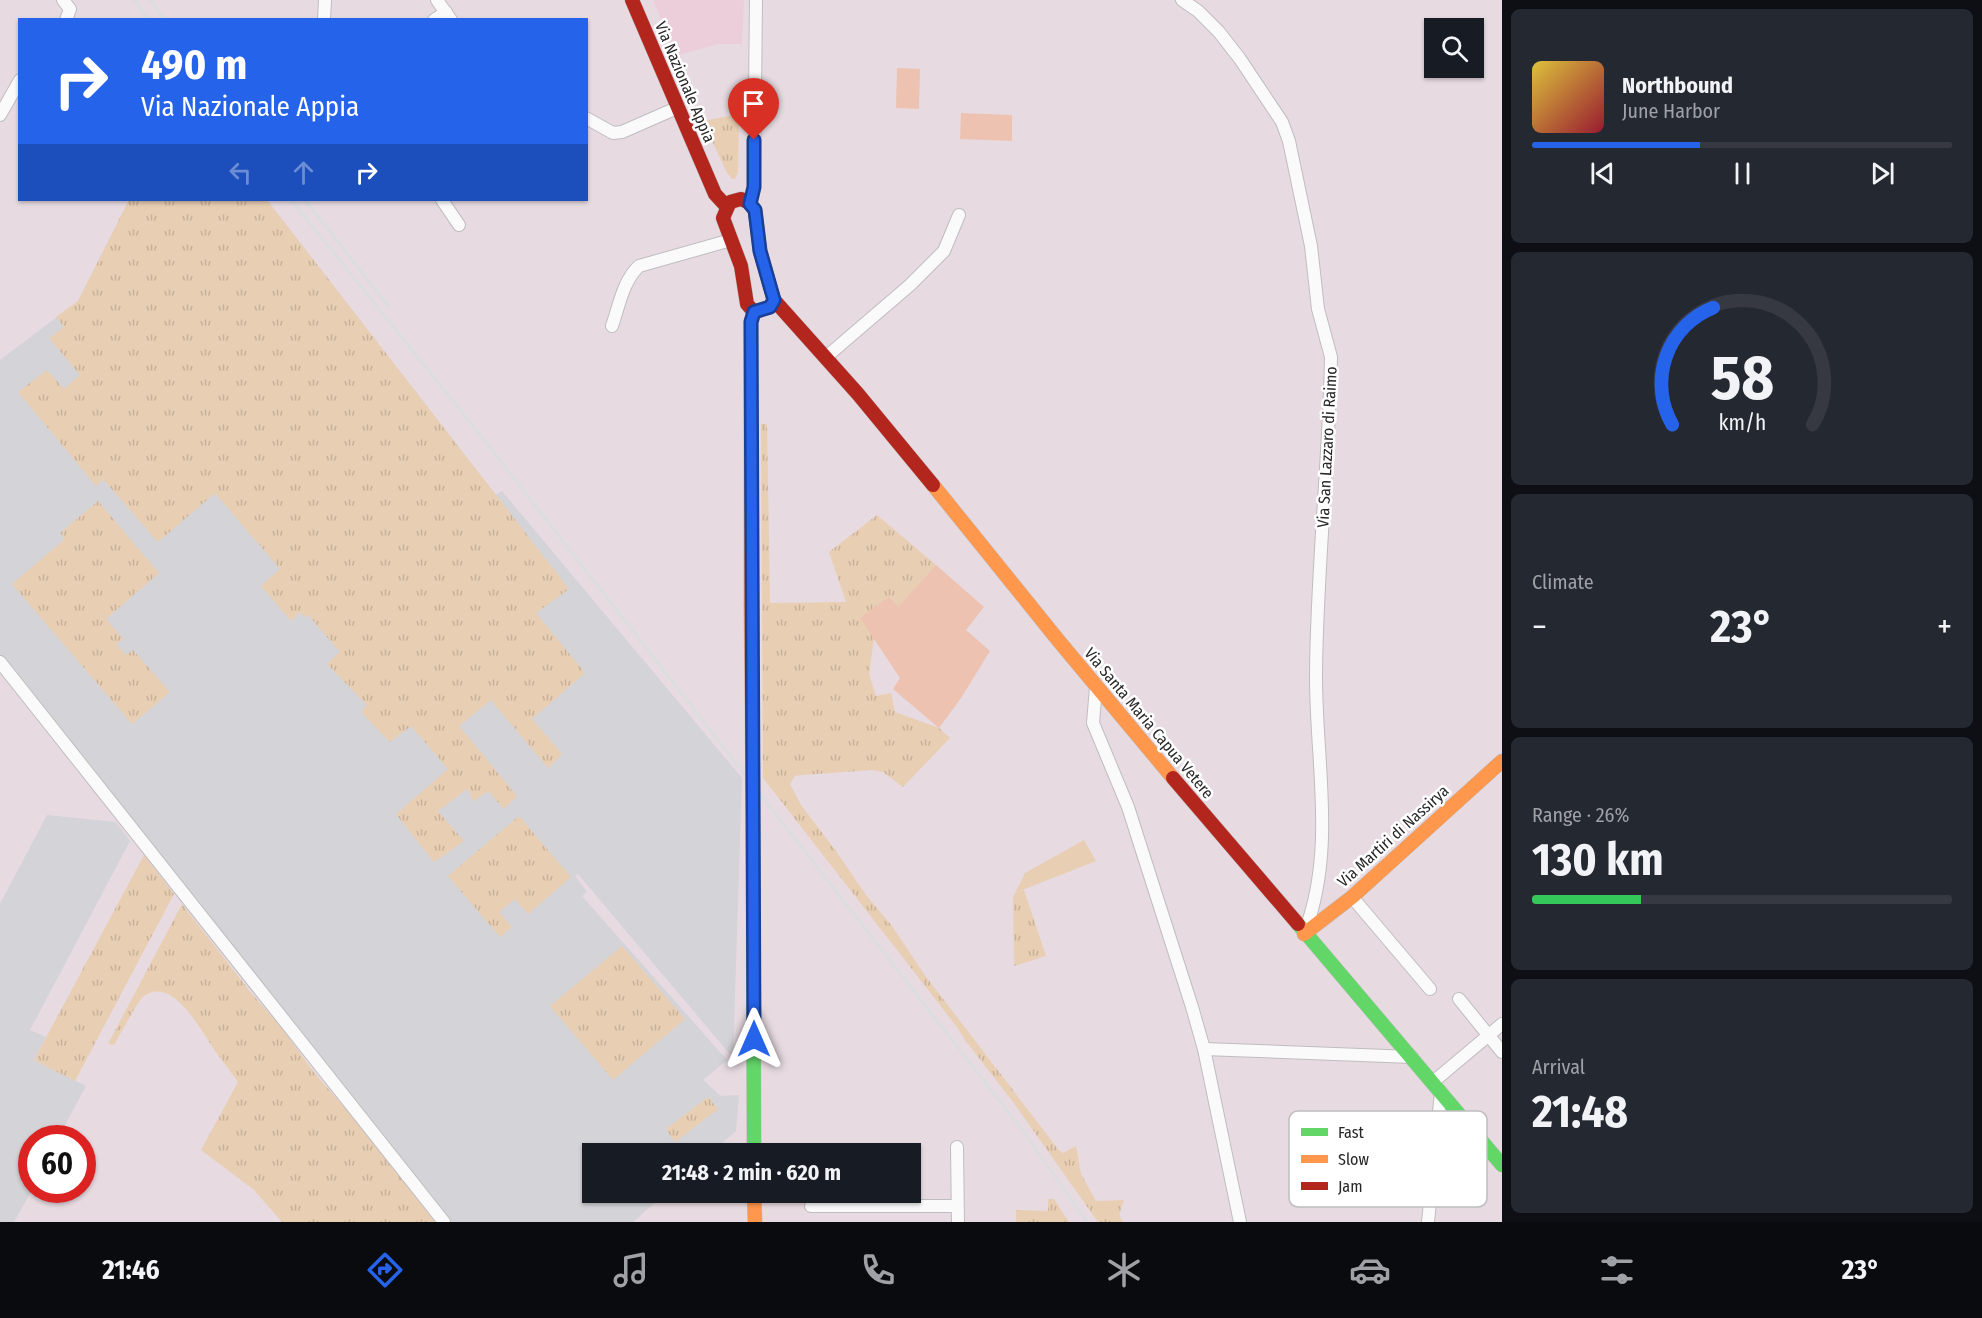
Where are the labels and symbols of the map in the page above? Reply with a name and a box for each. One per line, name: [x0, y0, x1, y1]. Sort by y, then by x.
street label: Via Nazionale Appia: [651, 19, 719, 145]
pin: [728, 78, 779, 140]
street label: Via San Lazzaro di Raimo: [1313, 366, 1341, 528]
street label: Via Santa Maria Capua Vetere: [1080, 644, 1218, 802]
street label: Via Martiri di Nassirya: [1334, 781, 1453, 891]
position arrow: [722, 1007, 786, 1071]
legend: [1289, 1111, 1487, 1207]
text: Fast: [1338, 1123, 1365, 1142]
speed limit sign: 60: [18, 1125, 96, 1203]
text: Slow: [1338, 1150, 1369, 1169]
text: Jam: [1338, 1177, 1363, 1196]

